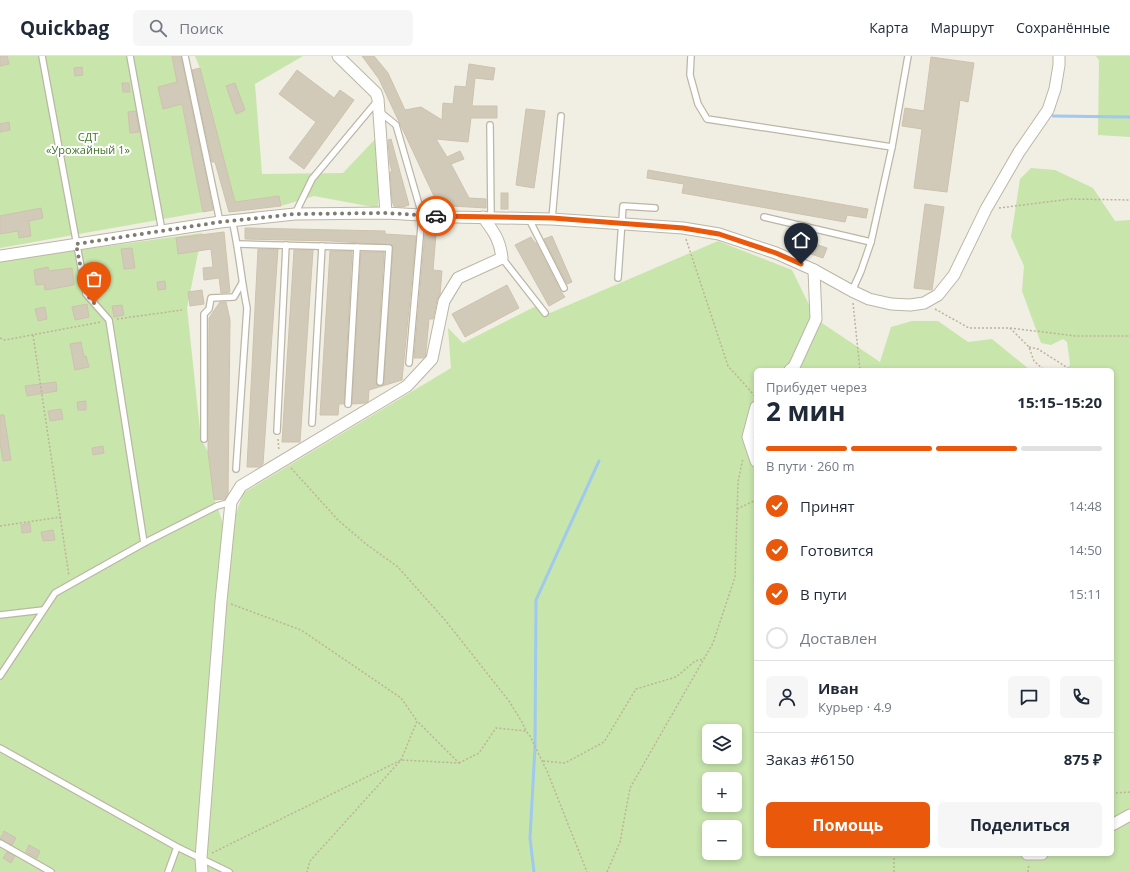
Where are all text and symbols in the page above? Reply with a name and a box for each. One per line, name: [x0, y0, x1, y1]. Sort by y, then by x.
search box: [133, 10, 413, 46]
text: Quickbag: [20, 15, 109, 41]
icon: search: [147, 17, 169, 39]
text: Поиск: [179, 18, 224, 38]
text: Карта: [869, 18, 908, 37]
text: Маршрут: [930, 18, 994, 37]
text: Сохранённые: [1016, 18, 1110, 37]
park label: СДТ «Урожайный 1»: [46, 129, 130, 157]
courier: [416, 196, 456, 236]
icon: car: [425, 205, 447, 227]
pin: [784, 223, 818, 264]
icon: home: [790, 229, 812, 251]
pin: [77, 262, 111, 303]
icon: bag: [83, 268, 105, 290]
text: Прибудет через: [766, 378, 867, 396]
text: 15:15–15:20: [1017, 392, 1102, 412]
text: 2 мин: [766, 393, 846, 429]
text: В пути · 260 m: [766, 457, 855, 475]
icon: check: [766, 495, 788, 517]
text: Принят: [800, 496, 855, 516]
text: 14:48: [1069, 497, 1102, 515]
icon: check: [766, 539, 788, 561]
text: Готовится: [800, 540, 874, 560]
text: 14:50: [1069, 541, 1102, 559]
icon: check: [766, 583, 788, 605]
text: В пути: [800, 584, 847, 604]
text: 15:11: [1069, 585, 1102, 603]
text: Доставлен: [800, 628, 877, 648]
button: person: [766, 676, 808, 718]
button: chat: [1008, 676, 1050, 718]
button: phone: [1060, 676, 1102, 718]
text: Иван: [818, 678, 859, 698]
text: Курьер · 4.9: [818, 698, 892, 716]
map controls: [702, 724, 742, 860]
button: layers: [702, 724, 742, 764]
text: Заказ #6150: [766, 749, 854, 769]
text: 875 ₽: [1064, 749, 1102, 769]
button: +: [702, 772, 742, 812]
button: Помощь: [766, 802, 930, 848]
button: Поделиться: [938, 802, 1102, 848]
button: −: [702, 820, 742, 860]

